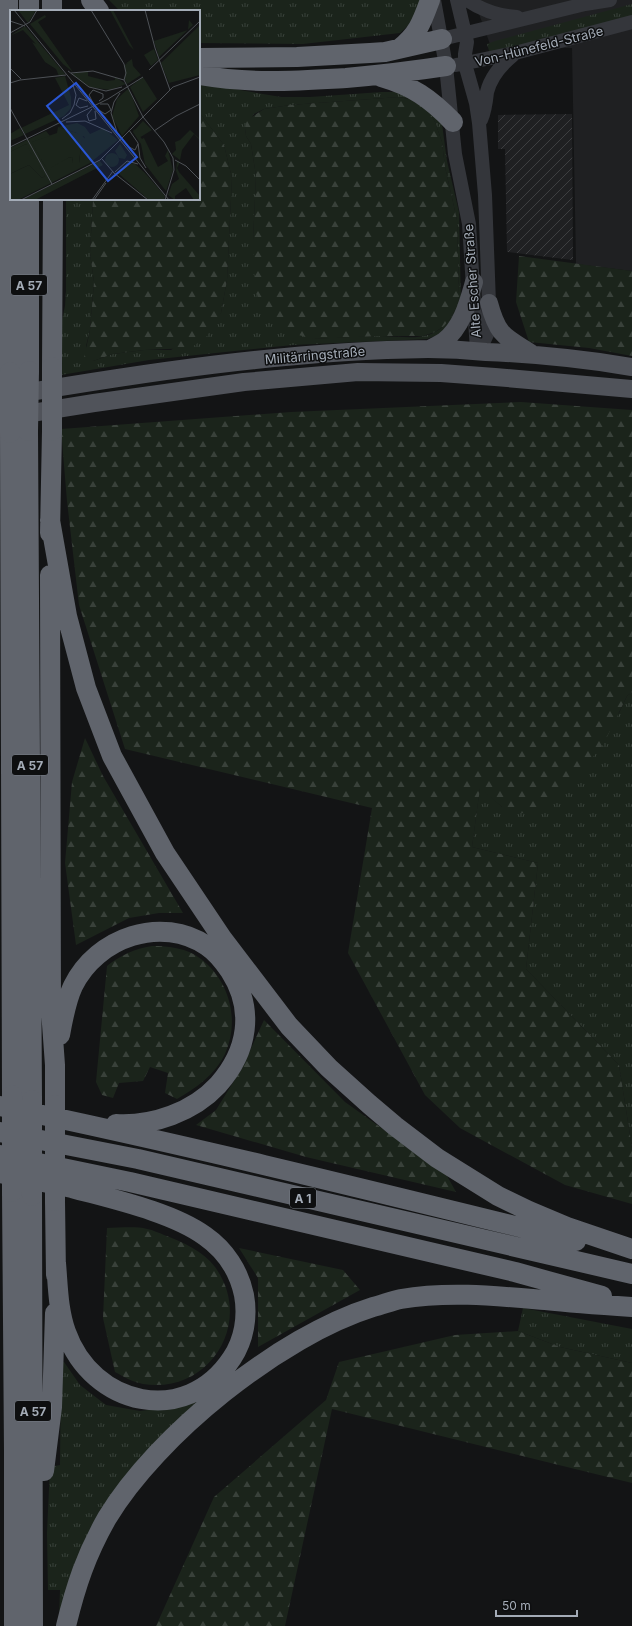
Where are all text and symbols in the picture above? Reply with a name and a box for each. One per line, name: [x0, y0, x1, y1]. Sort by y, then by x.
inset map: [10, 10, 200, 200]
street label: Von-Hünefeld-Straße: [473, 22, 605, 70]
street label: Alte Escher Straße: [460, 224, 484, 338]
road number: A 57: [11, 275, 47, 295]
street label: Militärringstraße: [264, 343, 366, 367]
road number: A 57: [12, 755, 48, 775]
road number: A 1: [290, 1188, 316, 1208]
road number: A 57: [15, 1401, 51, 1421]
scale bar: [496, 1592, 577, 1618]
text: 50 m: [502, 1598, 531, 1613]

